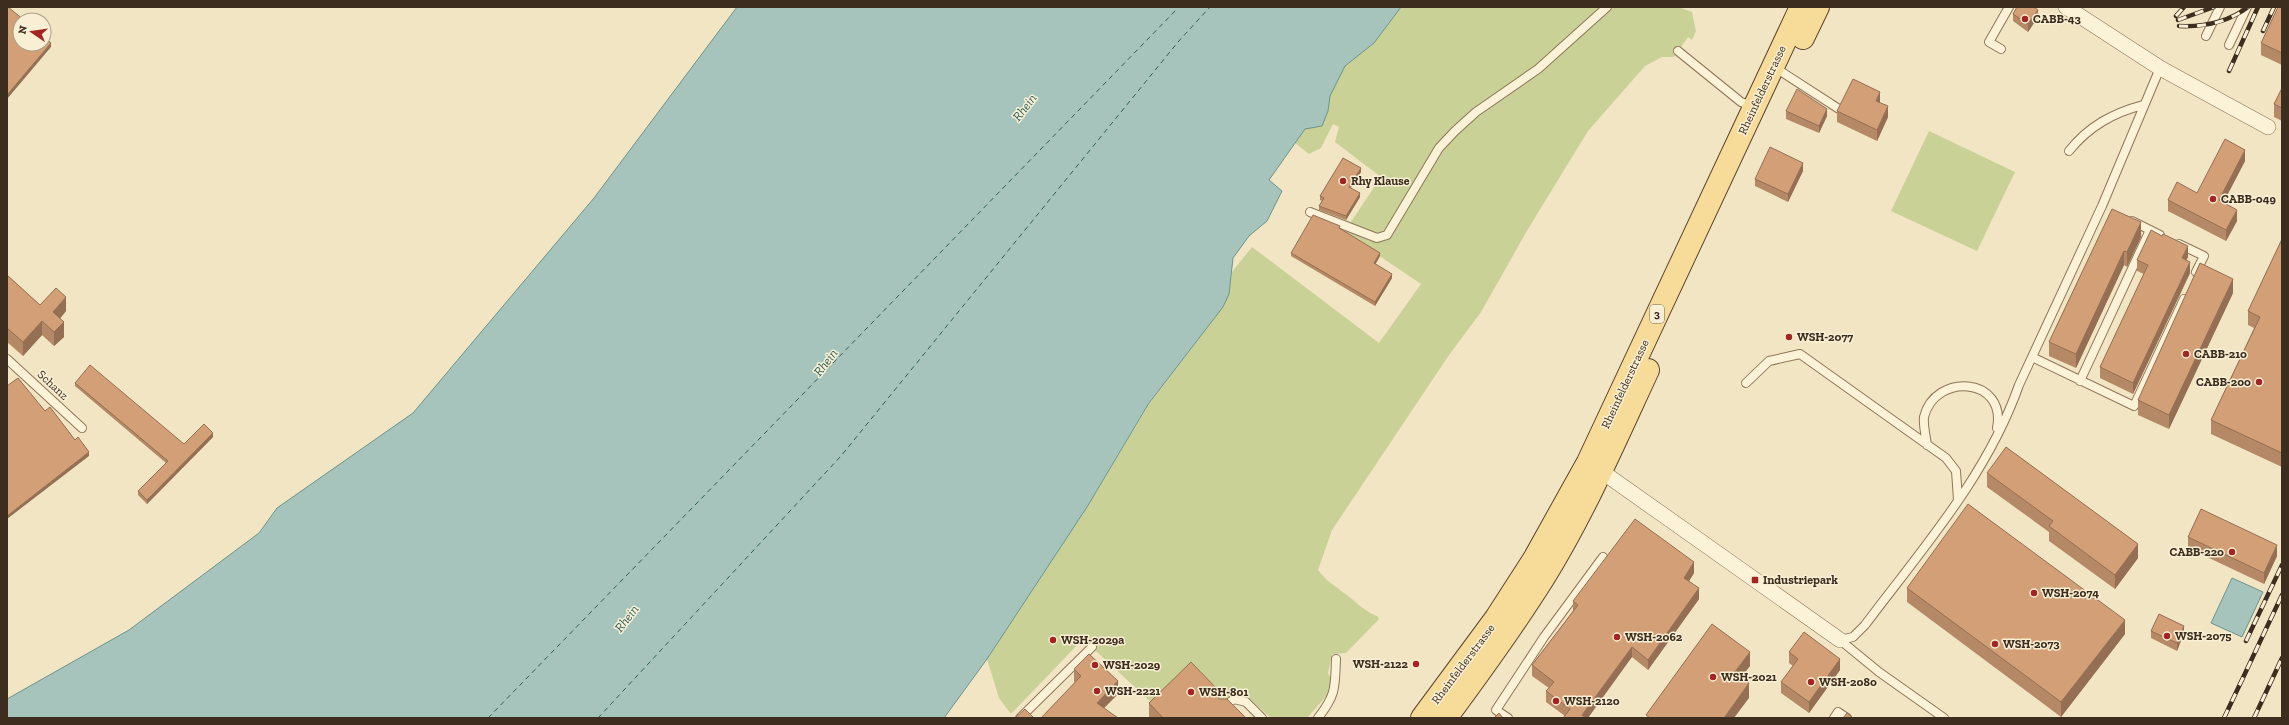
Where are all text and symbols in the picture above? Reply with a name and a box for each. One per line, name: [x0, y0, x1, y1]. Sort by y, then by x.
north arrow: [12, 12, 52, 52]
place label: CABB-43: [2033, 12, 2082, 26]
marker: CABB-43: [2020, 14, 2030, 24]
text: N: [15, 24, 30, 35]
street label: Rheinfelderstrasse: [1735, 43, 1789, 137]
water label: Rhein: [1009, 91, 1040, 124]
place label: Rhy Klause: [1351, 174, 1410, 188]
marker: Rhy Klause: [1338, 176, 1348, 186]
place label: CABB-049: [2221, 192, 2277, 206]
marker: CABB-049: [2208, 194, 2218, 204]
road number: 3: [1650, 305, 1664, 323]
place label: WSH-2077: [1797, 330, 1853, 344]
marker: WSH-2077: [1784, 332, 1794, 342]
street label: Rheinfelderstrasse: [1598, 337, 1652, 431]
water label: Rhein: [810, 346, 841, 379]
place label: CABB-210: [2194, 347, 2247, 361]
marker: CABB-210: [2181, 349, 2191, 359]
street label: Schanz: [35, 367, 72, 403]
place label: CABB-200: [2196, 375, 2251, 389]
marker: CABB-200: [2254, 377, 2264, 387]
place label: CABB-220: [2169, 545, 2224, 559]
marker: CABB-220: [2227, 547, 2237, 557]
place label: Industriepark: [1763, 573, 1838, 587]
marker: Industriepark: [1750, 575, 1760, 585]
place label: WSH-2074: [2042, 586, 2099, 600]
marker: WSH-2074: [2029, 588, 2039, 598]
water label: Rhein: [611, 602, 642, 635]
street label: Rheinfelderstrasse: [1428, 621, 1498, 707]
place label: WSH-2075: [2175, 629, 2232, 643]
place label: WSH-2062: [1625, 630, 1683, 644]
marker: WSH-2075: [2162, 631, 2172, 641]
marker: WSH-2062: [1612, 632, 1622, 642]
place label: WSH-2029a: [1061, 633, 1124, 647]
marker: WSH-2029a: [1048, 635, 1058, 645]
place label: WSH-2073: [2003, 637, 2060, 651]
marker: WSH-2073: [1990, 639, 2000, 649]
place label: WSH-2122: [1353, 657, 1409, 671]
place label: WSH-2029: [1103, 658, 1161, 672]
marker: WSH-2122: [1411, 659, 1421, 669]
marker: WSH-2029: [1090, 660, 1100, 670]
place label: WSH-2021: [1721, 670, 1777, 684]
marker: WSH-2021: [1708, 672, 1718, 682]
place label: WSH-2080: [1819, 675, 1877, 689]
marker: WSH-2080: [1806, 677, 1816, 687]
place label: WSH-2221: [1105, 684, 1160, 698]
place label: WSH-801: [1199, 685, 1248, 699]
marker: WSH-2221: [1092, 686, 1102, 696]
marker: WSH-801: [1186, 687, 1196, 697]
place label: WSH-2120: [1564, 694, 1620, 708]
marker: WSH-2120: [1551, 696, 1561, 706]

